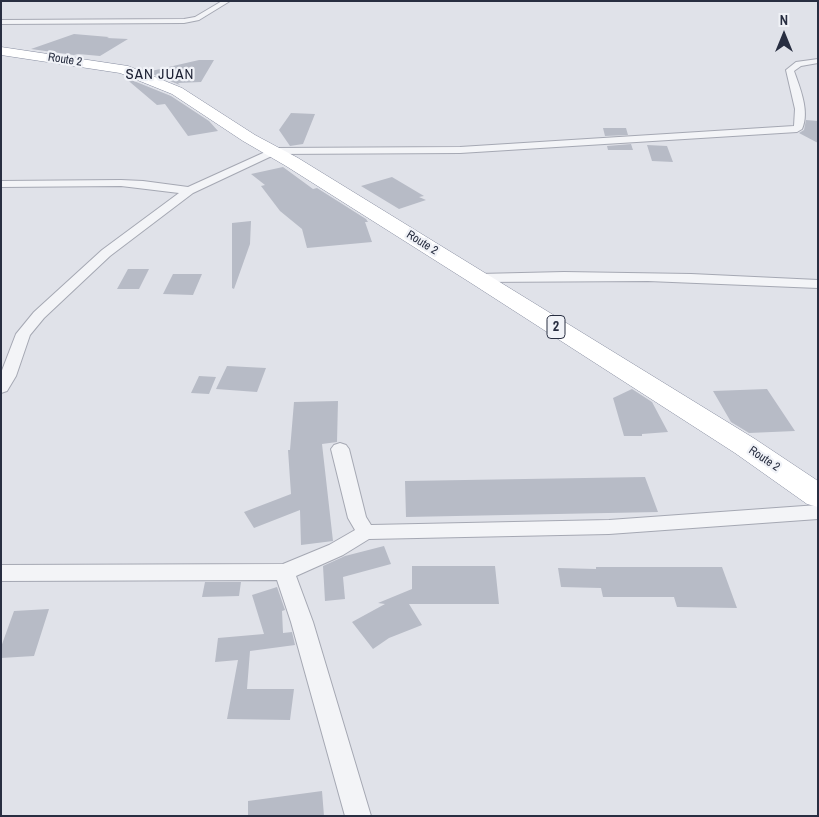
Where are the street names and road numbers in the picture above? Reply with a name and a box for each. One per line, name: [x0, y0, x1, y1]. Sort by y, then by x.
street label: Route 2: [47, 50, 83, 70]
street label: Route 2: [404, 228, 440, 258]
road number: 2: [547, 316, 565, 338]
street label: Route 2: [746, 443, 782, 475]

